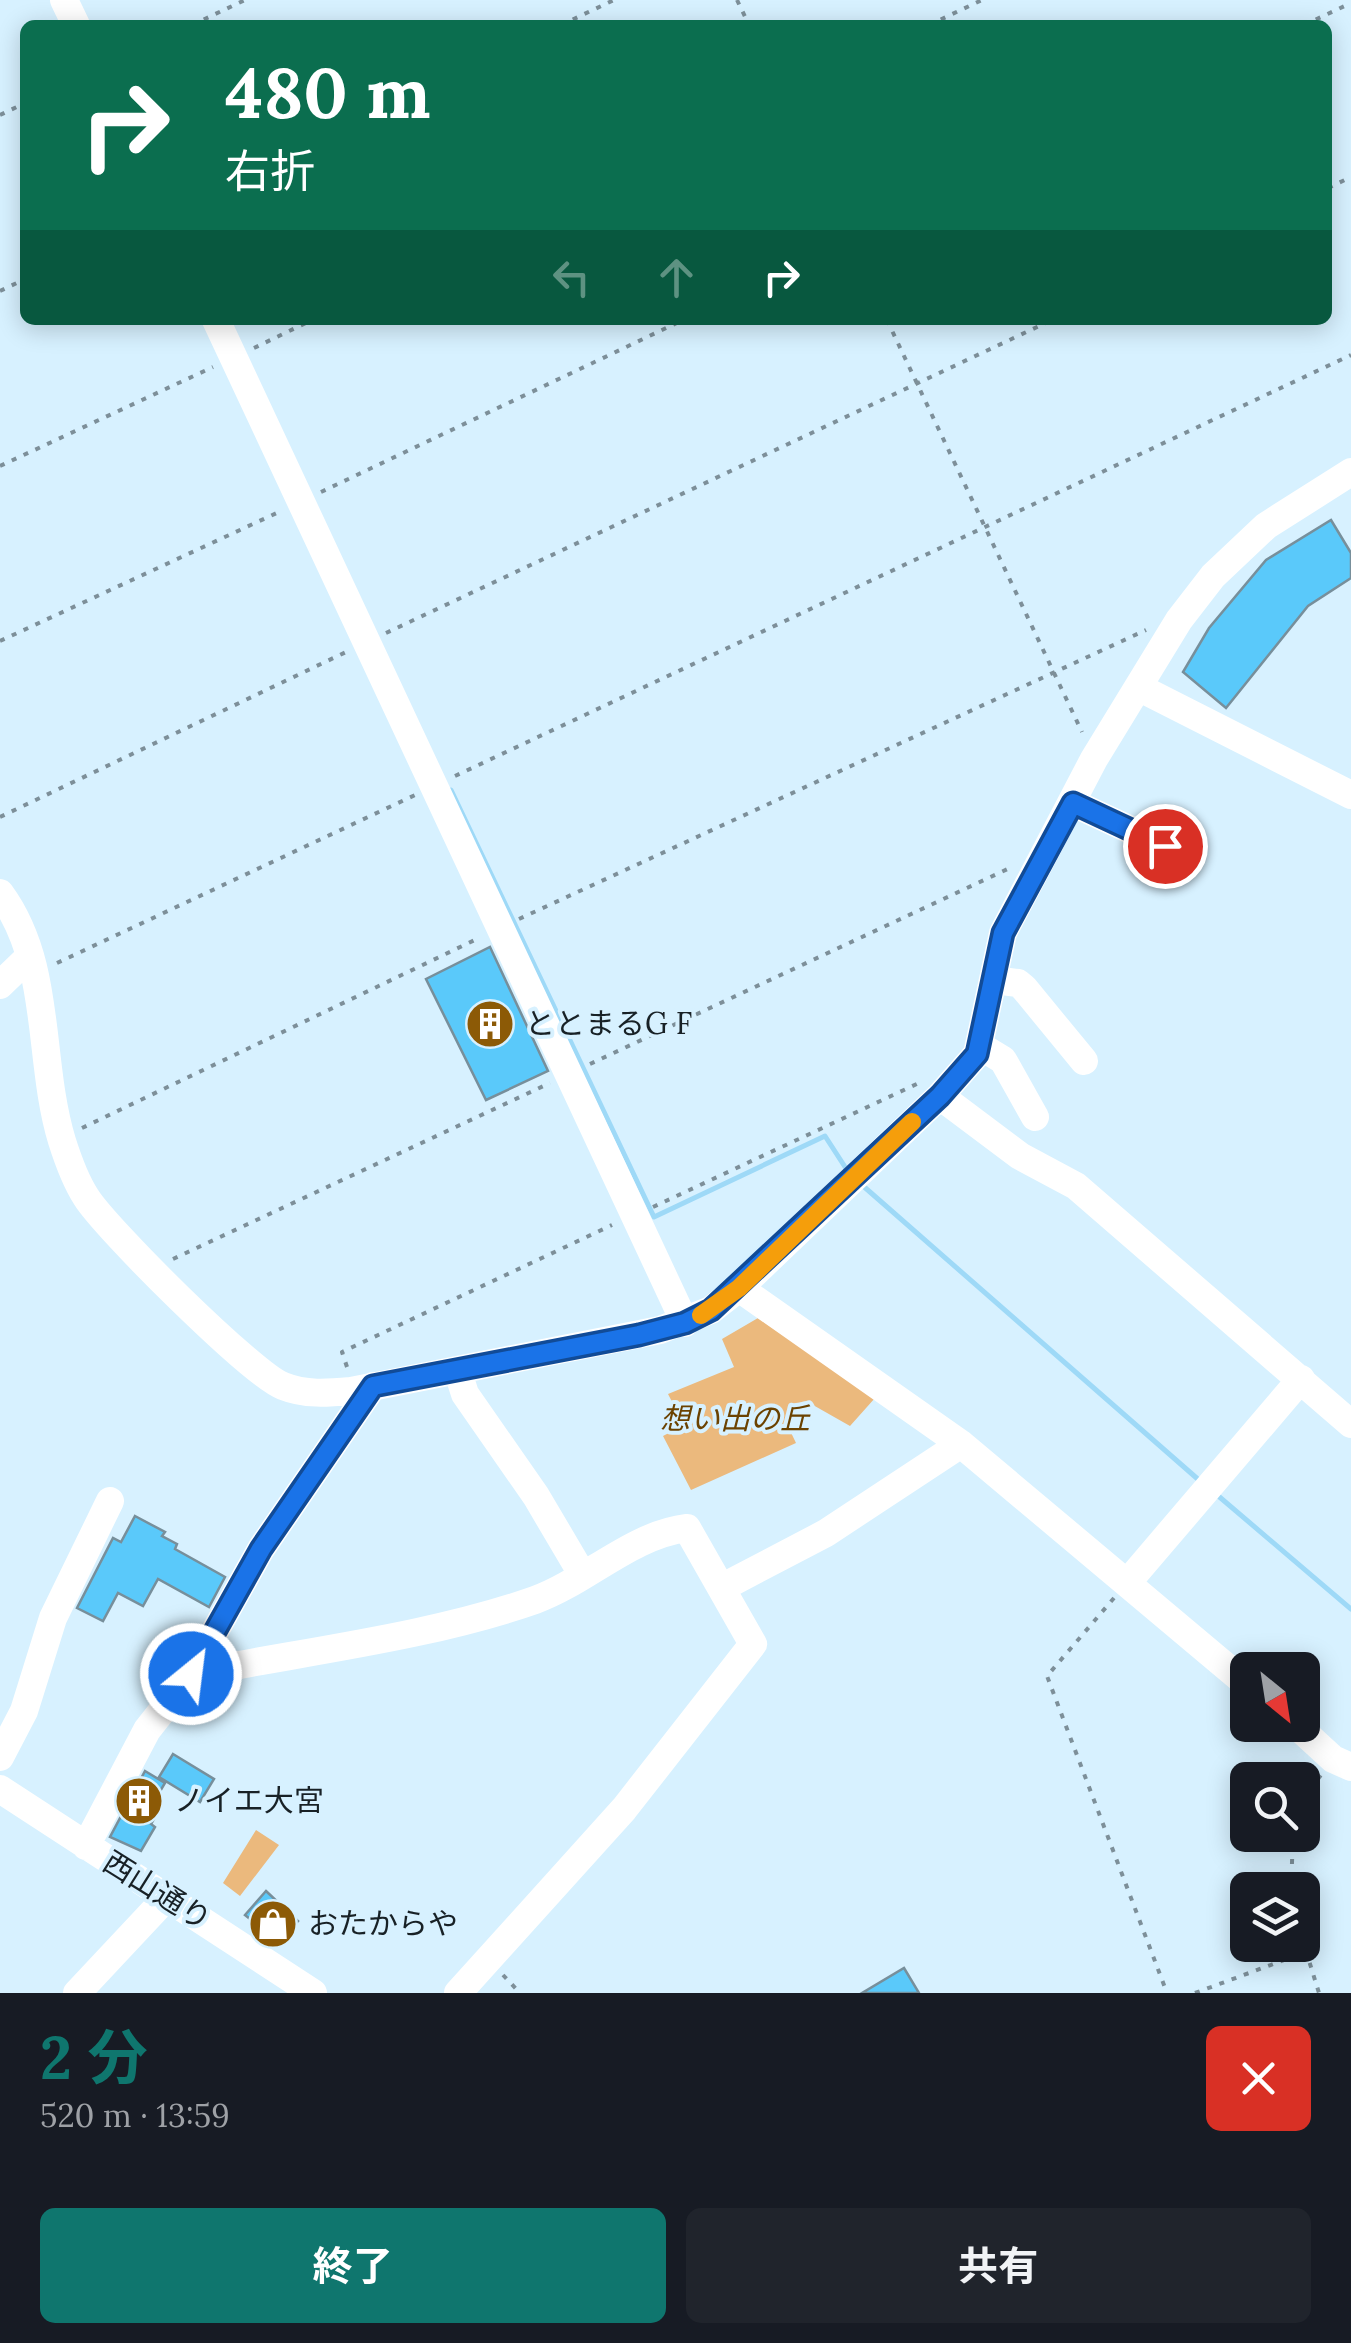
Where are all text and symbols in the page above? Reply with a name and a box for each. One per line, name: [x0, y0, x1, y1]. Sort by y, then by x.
text: 480 m: [225, 48, 431, 137]
icon: right: [60, 60, 190, 190]
text: 右折: [225, 142, 315, 199]
icon: left: [544, 250, 599, 305]
icon: ahead: [649, 250, 704, 305]
icon: right: [754, 250, 809, 305]
pin: [1123, 804, 1208, 889]
icon: arrive: [1138, 819, 1193, 874]
building icon: ととまるG F: [464, 998, 516, 1050]
place label: ととまるG F: [525, 1004, 692, 1042]
park label: 想い出の丘: [660, 1399, 811, 1437]
position arrow: [139, 1622, 243, 1726]
north arrow: [1230, 1652, 1320, 1742]
map controls: [1230, 1652, 1320, 1962]
button: search: [1230, 1762, 1320, 1852]
building icon: ノイエ大宮: [113, 1775, 165, 1827]
place label: ノイエ大宮: [174, 1781, 324, 1819]
street label: 西山通り: [97, 1842, 218, 1938]
button: layers: [1230, 1872, 1320, 1962]
shop icon: おたからや: [247, 1898, 299, 1950]
place label: おたからや: [308, 1904, 458, 1942]
text: 2 分: [40, 2019, 148, 2095]
button: close: [1206, 2026, 1311, 2131]
text: 520 m · 13:59: [40, 2095, 230, 2136]
button: 終了: [40, 2208, 666, 2323]
button: 共有: [686, 2208, 1311, 2323]

